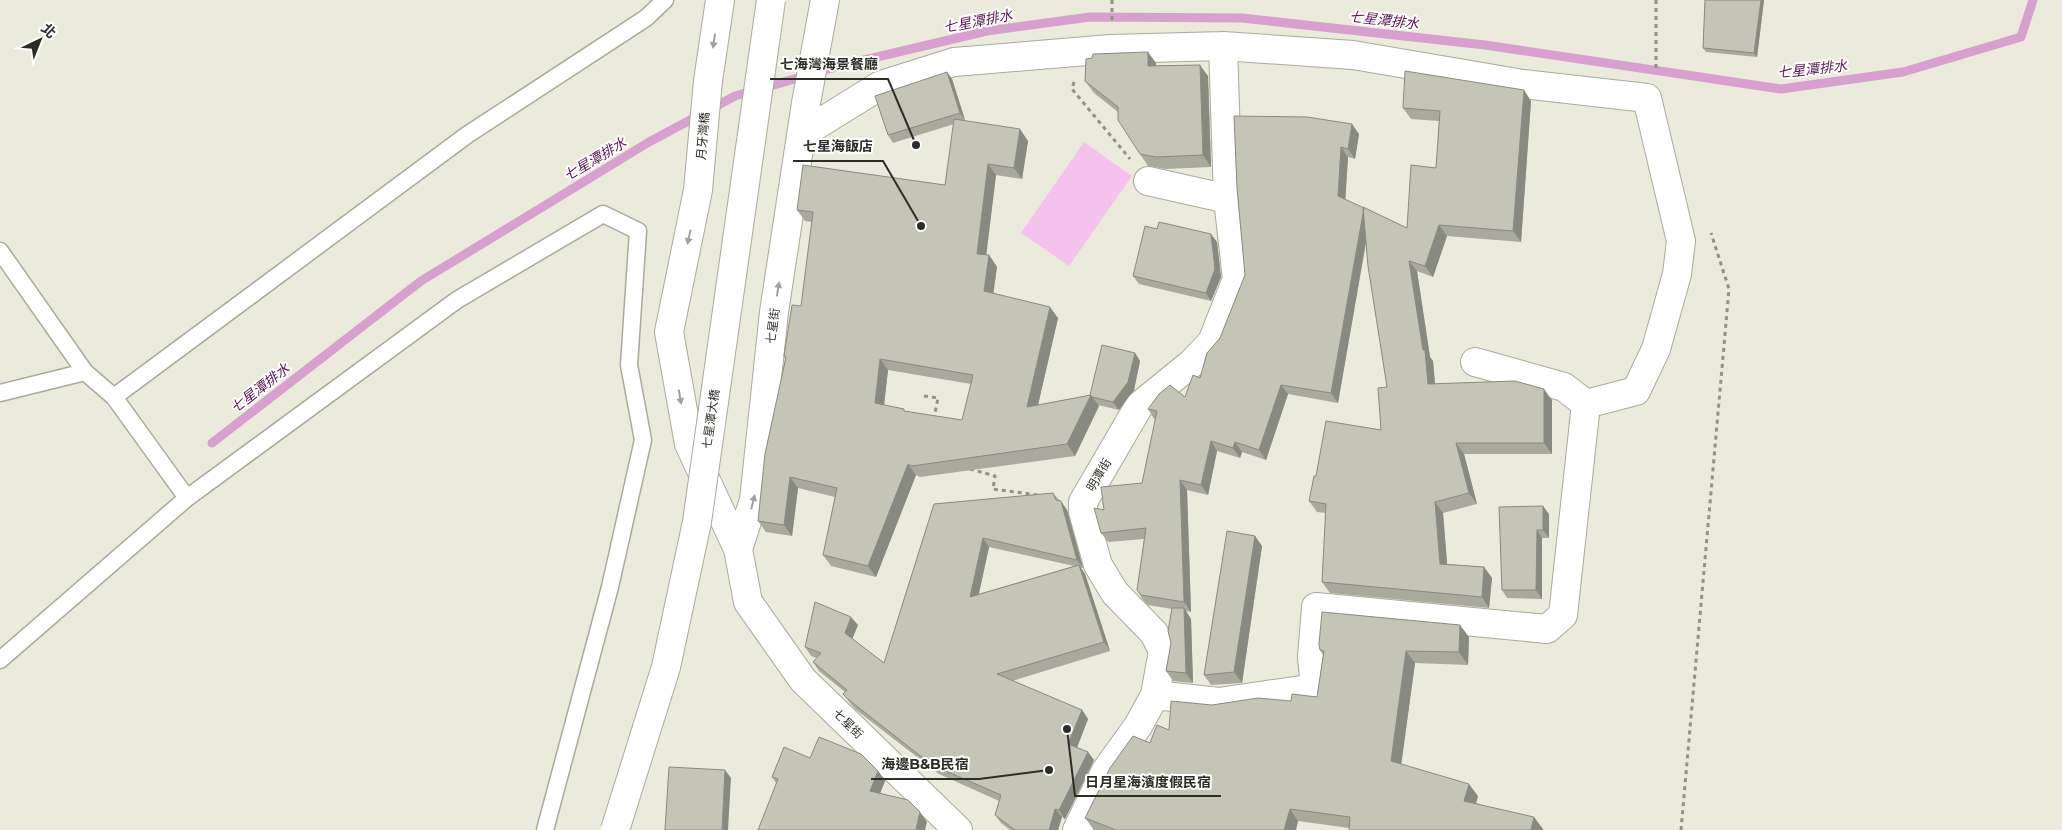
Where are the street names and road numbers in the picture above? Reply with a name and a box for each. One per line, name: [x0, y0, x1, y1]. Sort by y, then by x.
street label: 月牙灣橋: [693, 111, 712, 161]
street label: 七星街: [763, 307, 782, 345]
street label: 七星潭大橋: [699, 388, 722, 450]
street label: 明潭街: [1083, 455, 1114, 494]
street label: 七星街: [830, 706, 867, 742]

